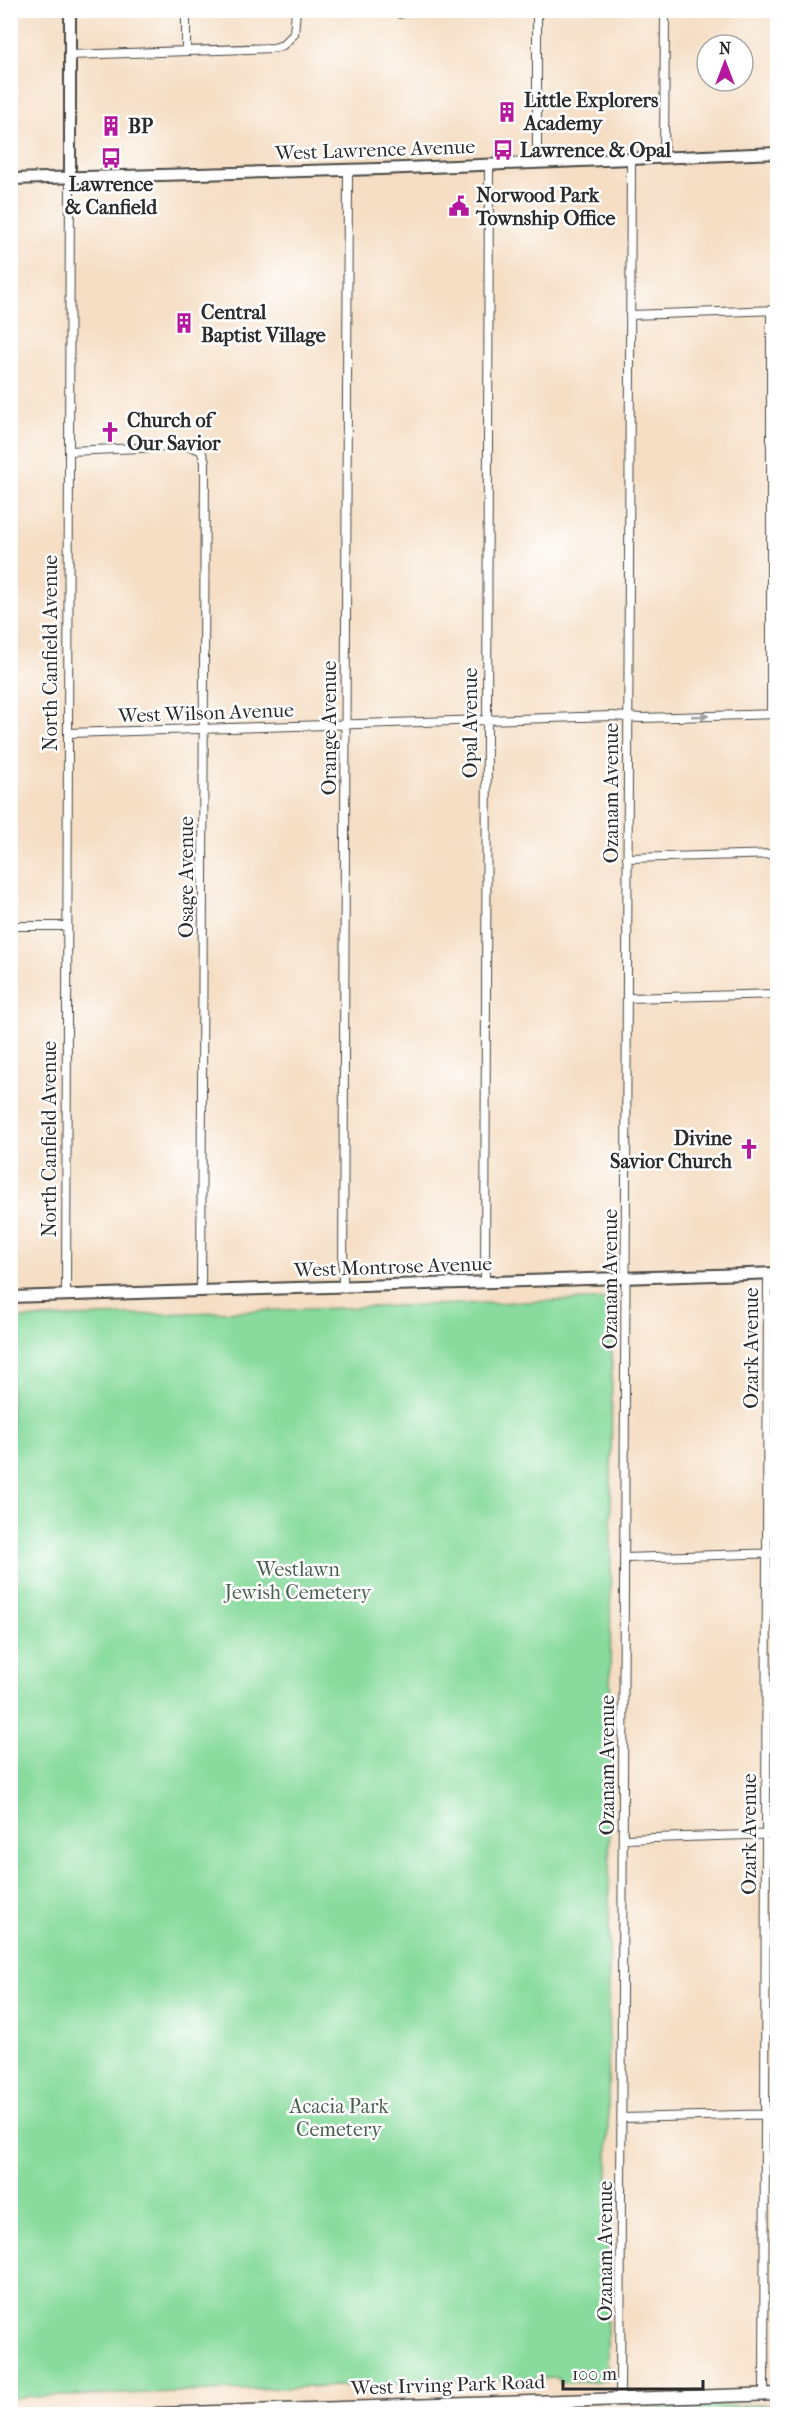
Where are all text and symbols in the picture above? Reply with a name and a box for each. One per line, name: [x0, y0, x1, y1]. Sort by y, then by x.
north arrow: [695, 33, 755, 93]
text: N: [719, 39, 732, 58]
place label: Little Explorers Academy: [522, 89, 659, 135]
building icon: Little Explorers Academy: [495, 100, 519, 124]
building icon: BP: [99, 114, 123, 138]
place label: BP: [128, 115, 153, 138]
street label: West Lawrence Avenue: [274, 135, 476, 165]
bus stop icon: Lawrence & Opal: [491, 138, 515, 162]
place label: Lawrence & Opal: [520, 139, 672, 162]
bus stop icon: Lawrence & Canfield: [99, 146, 123, 170]
place label: Lawrence & Canfield: [65, 173, 158, 219]
place label: Norwood Park Township Office: [475, 184, 616, 230]
public building icon: Norwood Park Township Office: [447, 194, 471, 218]
place label: Central Baptist Village: [201, 301, 326, 347]
building icon: Central Baptist Village: [172, 311, 196, 335]
place label: Church of Our Savior: [127, 409, 221, 455]
church icon: Church of Our Savior: [98, 420, 122, 444]
street label: North Canfield Avenue: [39, 555, 62, 751]
street label: Orange Avenue: [318, 661, 341, 795]
street label: Opal Avenue: [459, 668, 482, 778]
street label: West Wilson Avenue: [117, 698, 294, 728]
one-way arrow: [690, 712, 709, 721]
street label: Ozanam Avenue: [600, 723, 623, 863]
street label: Osage Avenue: [175, 816, 198, 938]
street label: North Canfield Avenue: [38, 1041, 61, 1237]
place label: Divine Savior Church: [610, 1127, 733, 1173]
church icon: Divine Savior Church: [737, 1137, 761, 1161]
street label: Ozanam Avenue: [599, 1209, 622, 1349]
street label: West Montrose Avenue: [293, 1252, 493, 1282]
street label: Ozark Avenue: [740, 1287, 763, 1409]
park label: Westlawn Jewish Cemetery: [223, 1558, 373, 1604]
street label: Ozanam Avenue: [596, 1695, 619, 1835]
street label: Ozark Avenue: [738, 1773, 761, 1895]
park label: Acacia Park Cemetery: [288, 2095, 389, 2141]
street label: Ozanam Avenue: [594, 2181, 617, 2321]
scale bar: [563, 2353, 702, 2391]
text: 100 m: [572, 2364, 617, 2385]
street label: West Irving Park Road: [349, 2370, 547, 2400]

